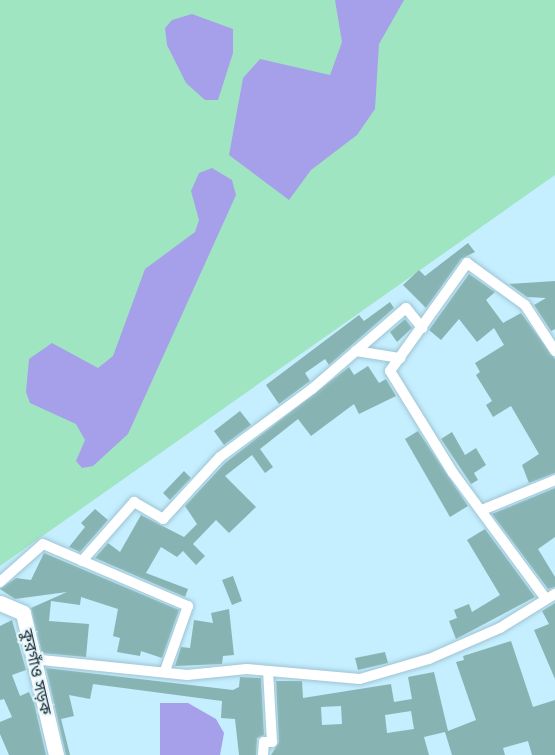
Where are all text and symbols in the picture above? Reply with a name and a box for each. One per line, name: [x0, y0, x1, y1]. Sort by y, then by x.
street label: কুরগাঁও সড়ক: [17, 627, 55, 717]

